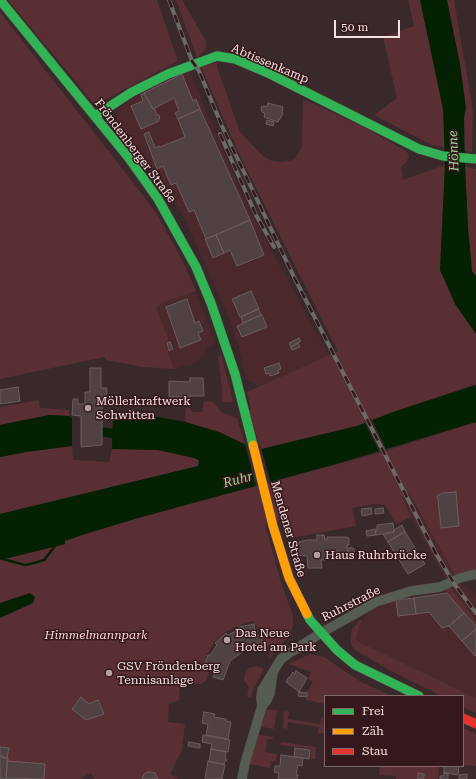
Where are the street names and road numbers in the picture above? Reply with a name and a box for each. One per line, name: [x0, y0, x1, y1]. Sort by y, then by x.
street label: Abtissenkamp: [229, 41, 311, 87]
street label: Fröndenberger Straße: [91, 96, 179, 206]
street label: Mendener Straße: [267, 479, 309, 579]
street label: Ruhrstraße: [319, 583, 383, 625]

